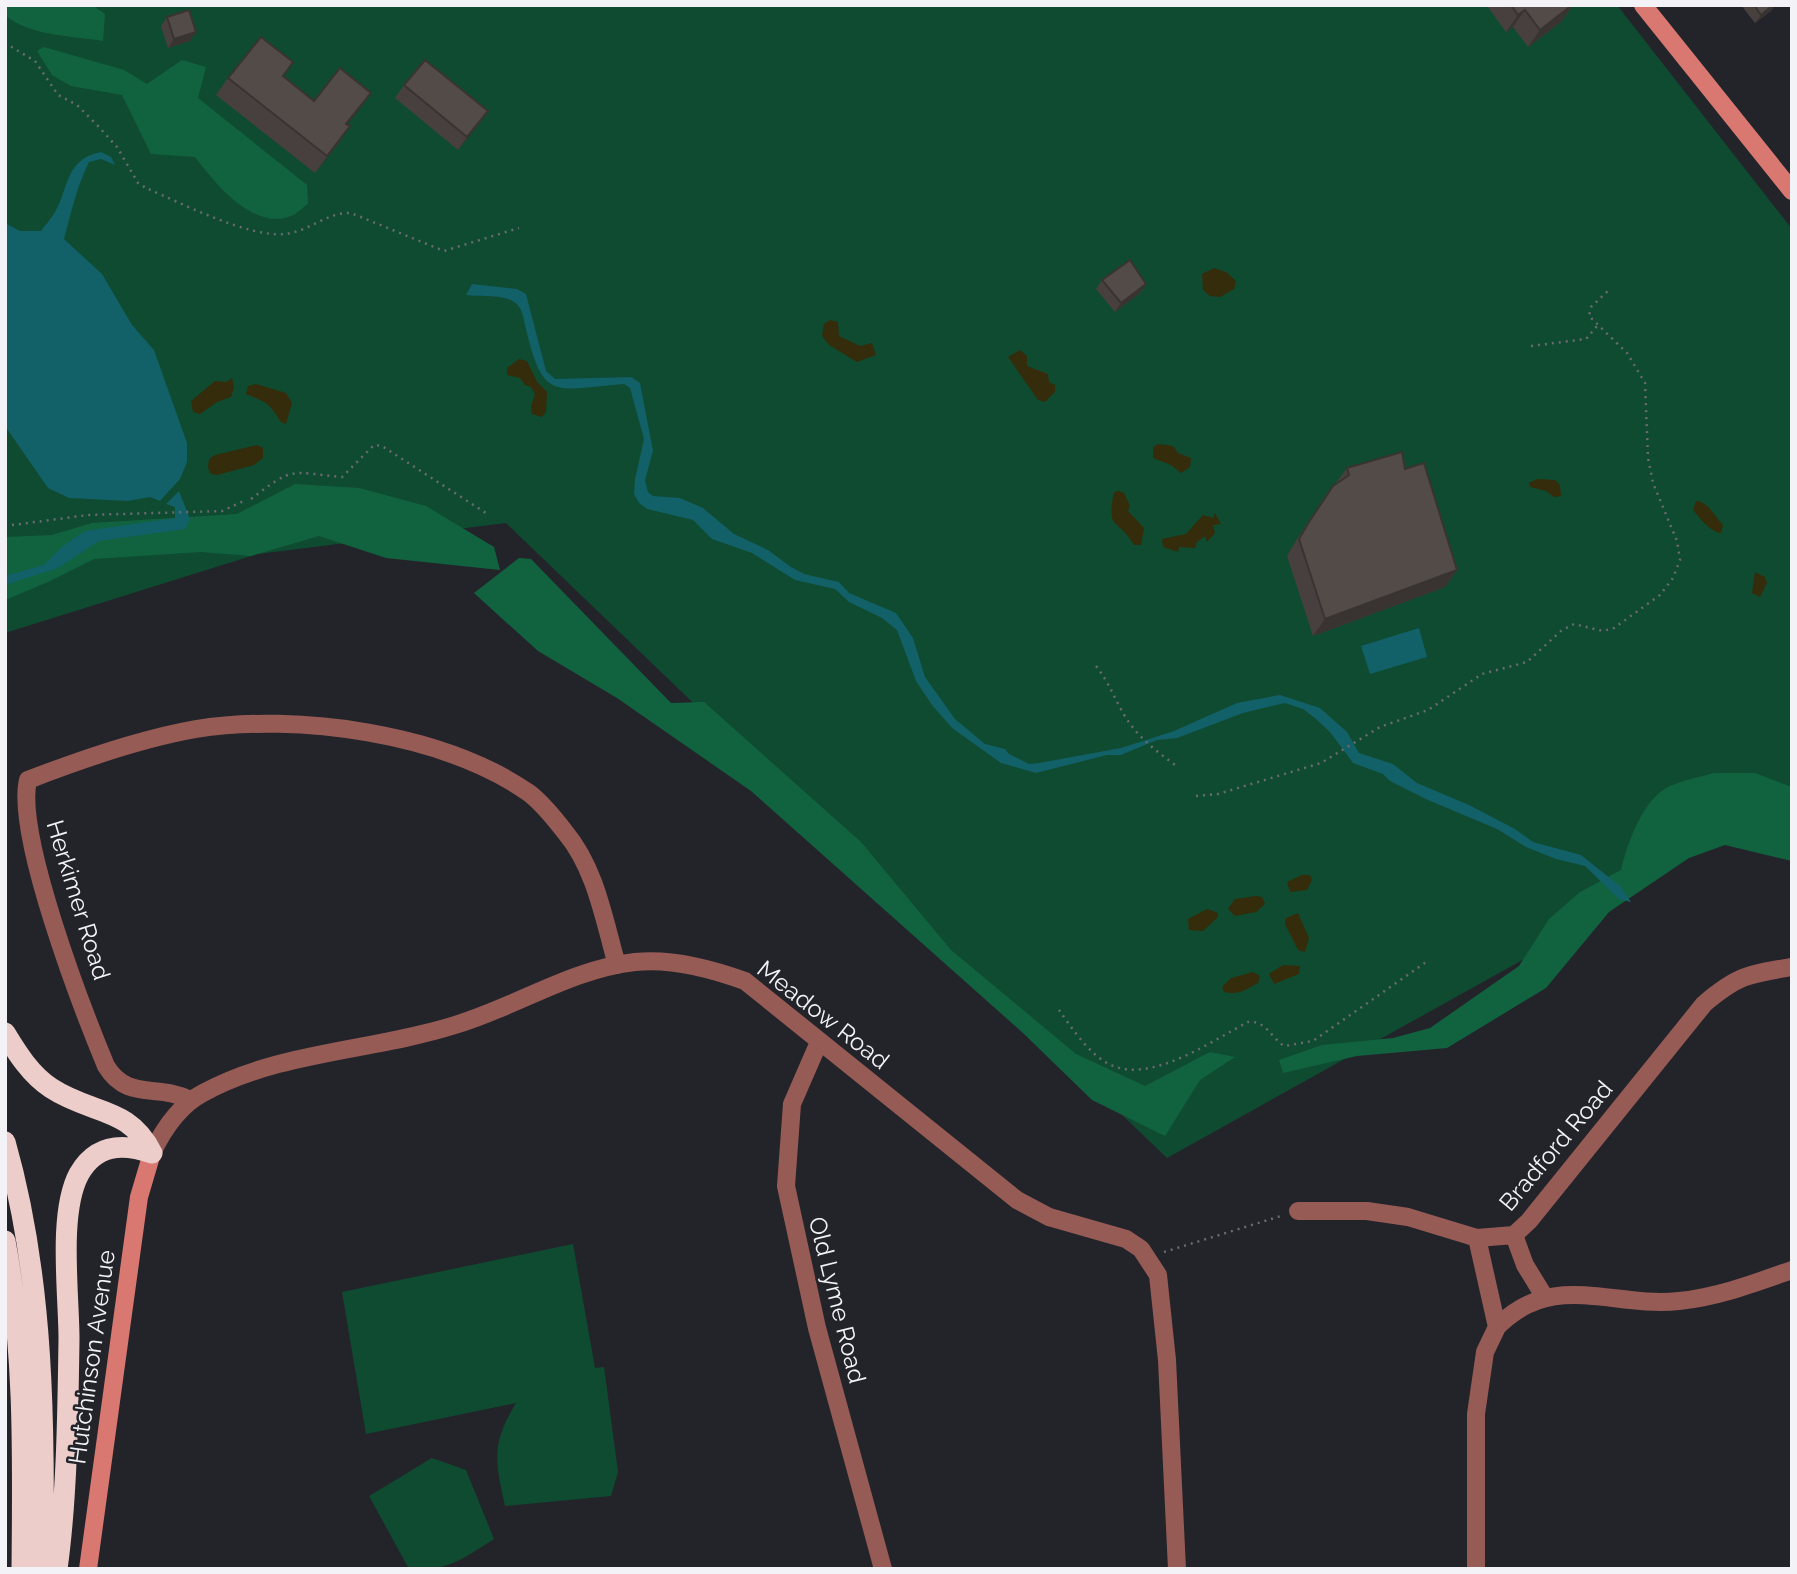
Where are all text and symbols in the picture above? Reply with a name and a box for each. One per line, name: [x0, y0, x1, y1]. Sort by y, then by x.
street label: Herkimer Road: [40, 816, 117, 983]
street label: Meadow Road: [752, 954, 895, 1075]
street label: Bradford Road: [1493, 1075, 1618, 1217]
street label: Old Lyme Road: [803, 1214, 872, 1386]
street label: Hutchinson Avenue: [62, 1248, 121, 1466]

